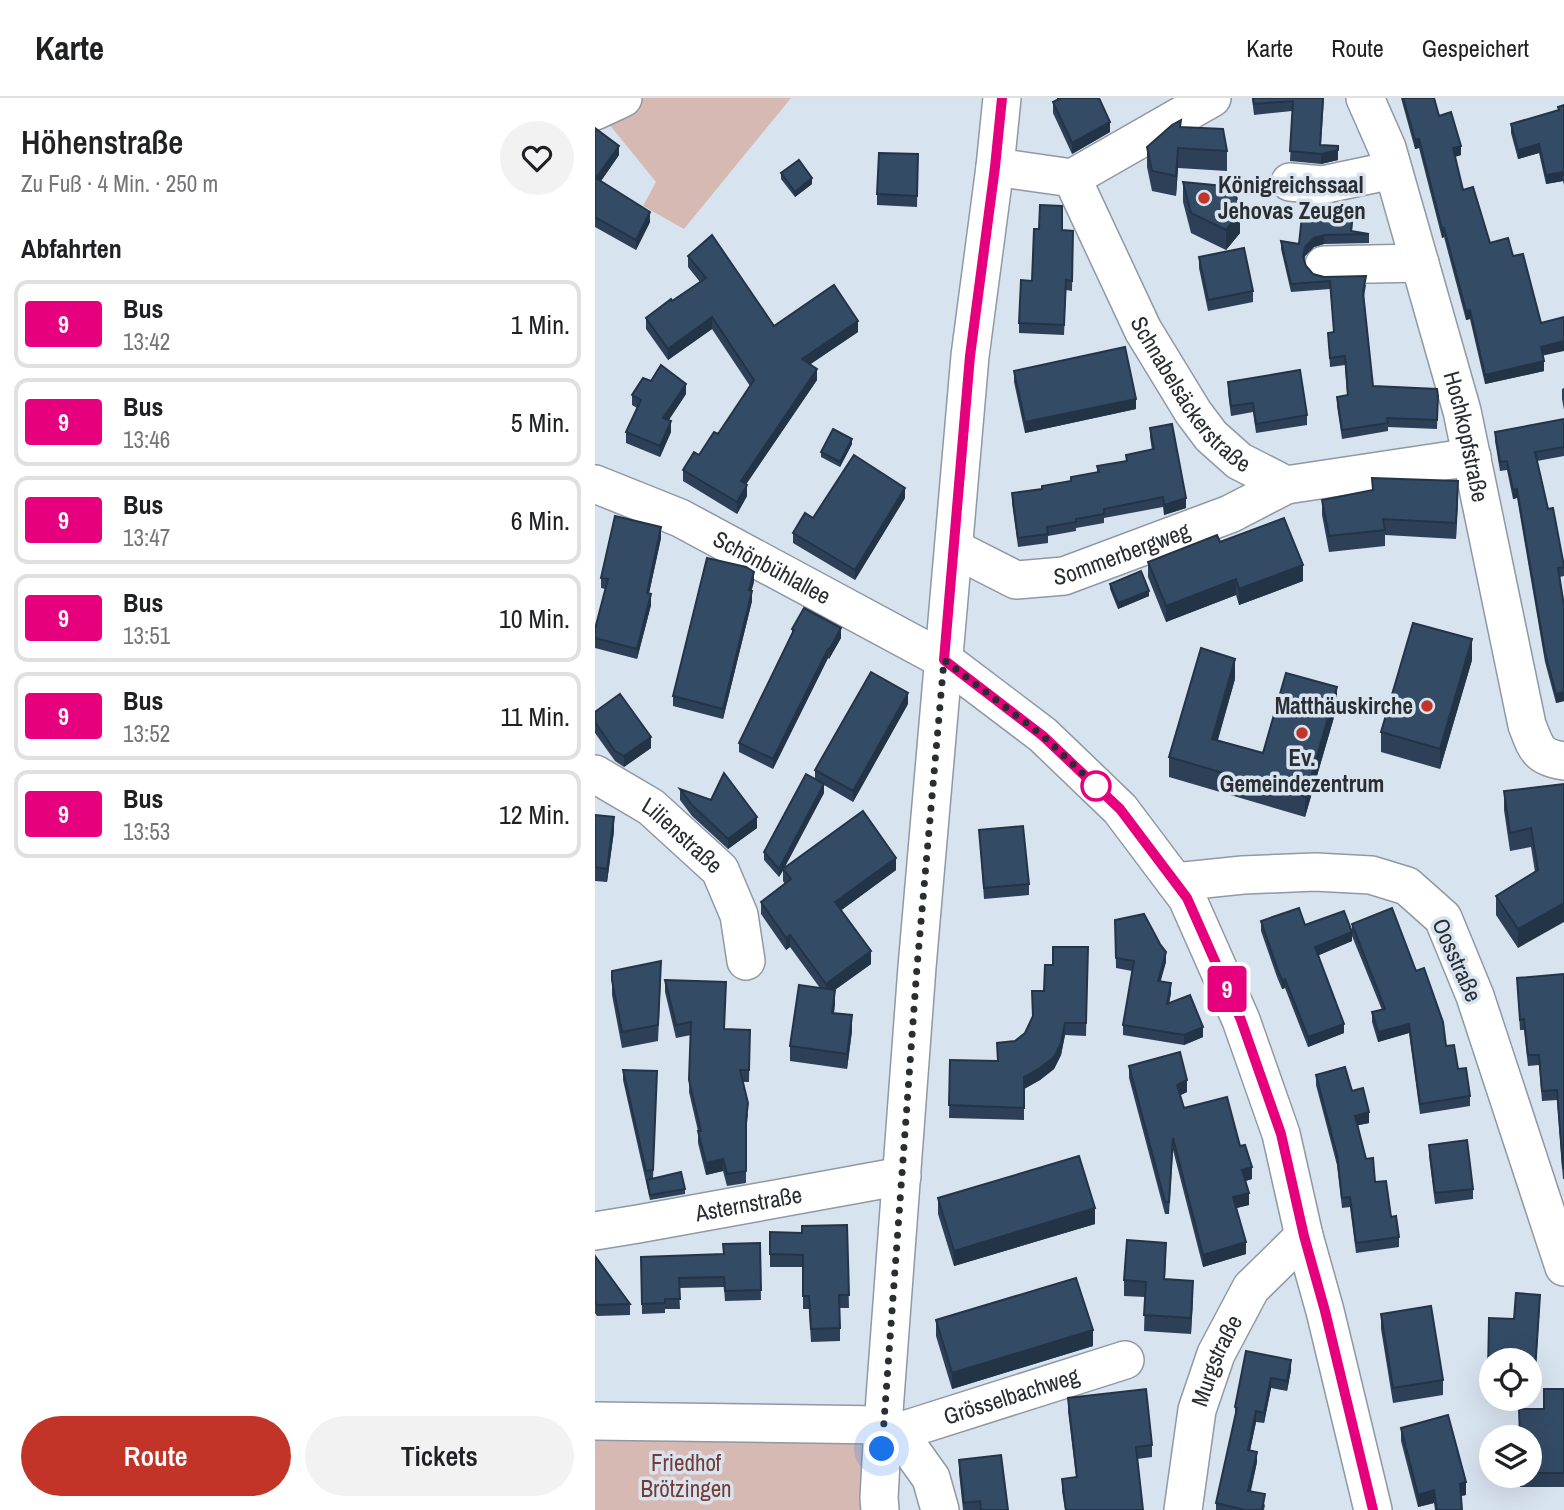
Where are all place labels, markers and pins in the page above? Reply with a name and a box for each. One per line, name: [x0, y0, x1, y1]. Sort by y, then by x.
place label: Königreichssaal Jehovas Zeugen: [1218, 169, 1366, 226]
marker: Königreichssaal Jehovas Zeugen: [1196, 190, 1212, 206]
place label: Matthäuskirche: [1275, 690, 1413, 721]
marker: Matthäuskirche: [1419, 698, 1435, 714]
marker: Ev. Gemeindezentrum: [1294, 725, 1310, 741]
place label: Ev. Gemeindezentrum: [1220, 742, 1384, 799]
unlabelled marker: [1081, 771, 1111, 801]

